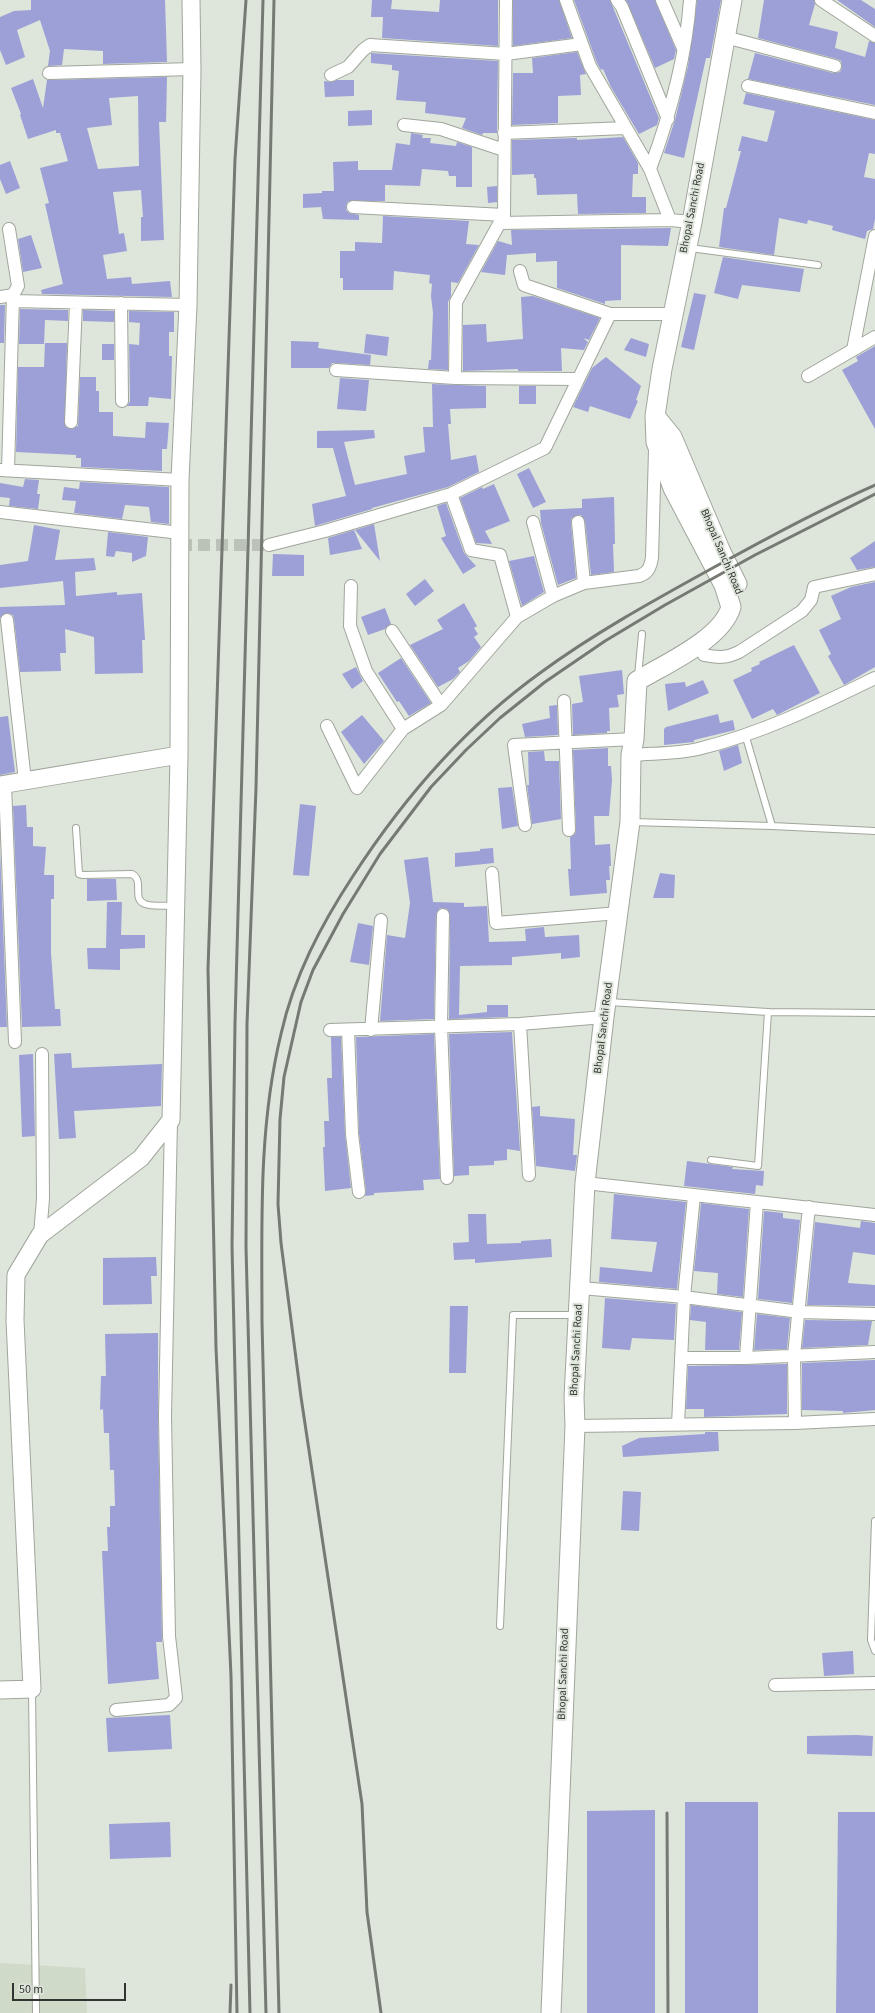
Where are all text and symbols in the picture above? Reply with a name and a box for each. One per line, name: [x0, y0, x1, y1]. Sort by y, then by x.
street label: Bhopal Sanchi Road: [678, 162, 708, 254]
street label: Bhopal Sanchi Road: [697, 507, 745, 597]
street label: Bhopal Sanchi Road: [592, 982, 616, 1074]
street label: Bhopal Sanchi Road: [568, 1304, 586, 1396]
street label: Bhopal Sanchi Road: [556, 1628, 572, 1720]
scale bar: [14, 1975, 128, 2001]
text: 50 m: [19, 1981, 43, 1998]

